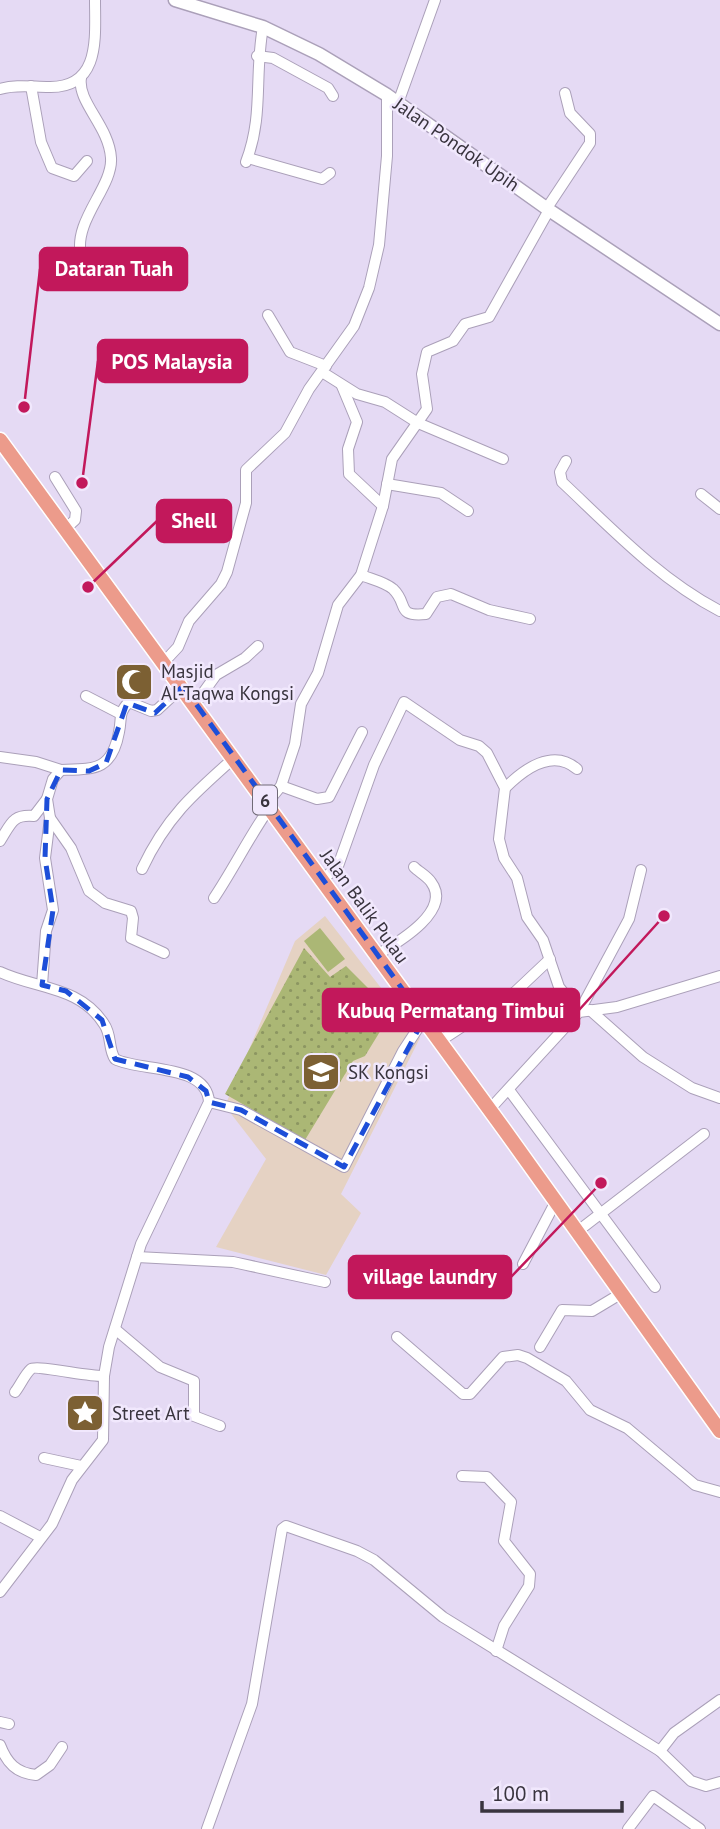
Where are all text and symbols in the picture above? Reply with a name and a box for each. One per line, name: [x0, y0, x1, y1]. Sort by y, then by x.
street label: Jalan Pondok Upih: [389, 91, 525, 196]
callout: Dataran Tuah: [40, 248, 187, 290]
text: Dataran Tuah: [55, 255, 173, 282]
callout: POS Malaysia: [98, 340, 247, 382]
text: POS Malaysia: [111, 348, 233, 375]
callout: Shell: [157, 500, 231, 542]
text: Shell: [171, 507, 218, 534]
place label: Masjid Al-Taqwa Kongsi: [161, 659, 294, 705]
mosque icon: Masjid Al-Taqwa Kongsi: [113, 661, 155, 703]
road number: 6: [253, 786, 277, 814]
street label: Jalan Balik Pulau: [315, 843, 415, 968]
callout: Kubuq Permatang Timbui: [323, 989, 579, 1031]
text: Kubuq Permatang Timbui: [337, 997, 565, 1024]
school or university icon: SK Kongsi: [300, 1051, 342, 1093]
place label: SK Kongsi: [348, 1060, 429, 1084]
callout: village laundry: [349, 1256, 511, 1298]
text: village laundry: [362, 1263, 498, 1290]
place icon: Street Art: [64, 1392, 106, 1434]
place label: Street Art: [112, 1401, 190, 1425]
scale bar: [482, 1770, 622, 1814]
text: 100 m: [492, 1780, 549, 1807]

